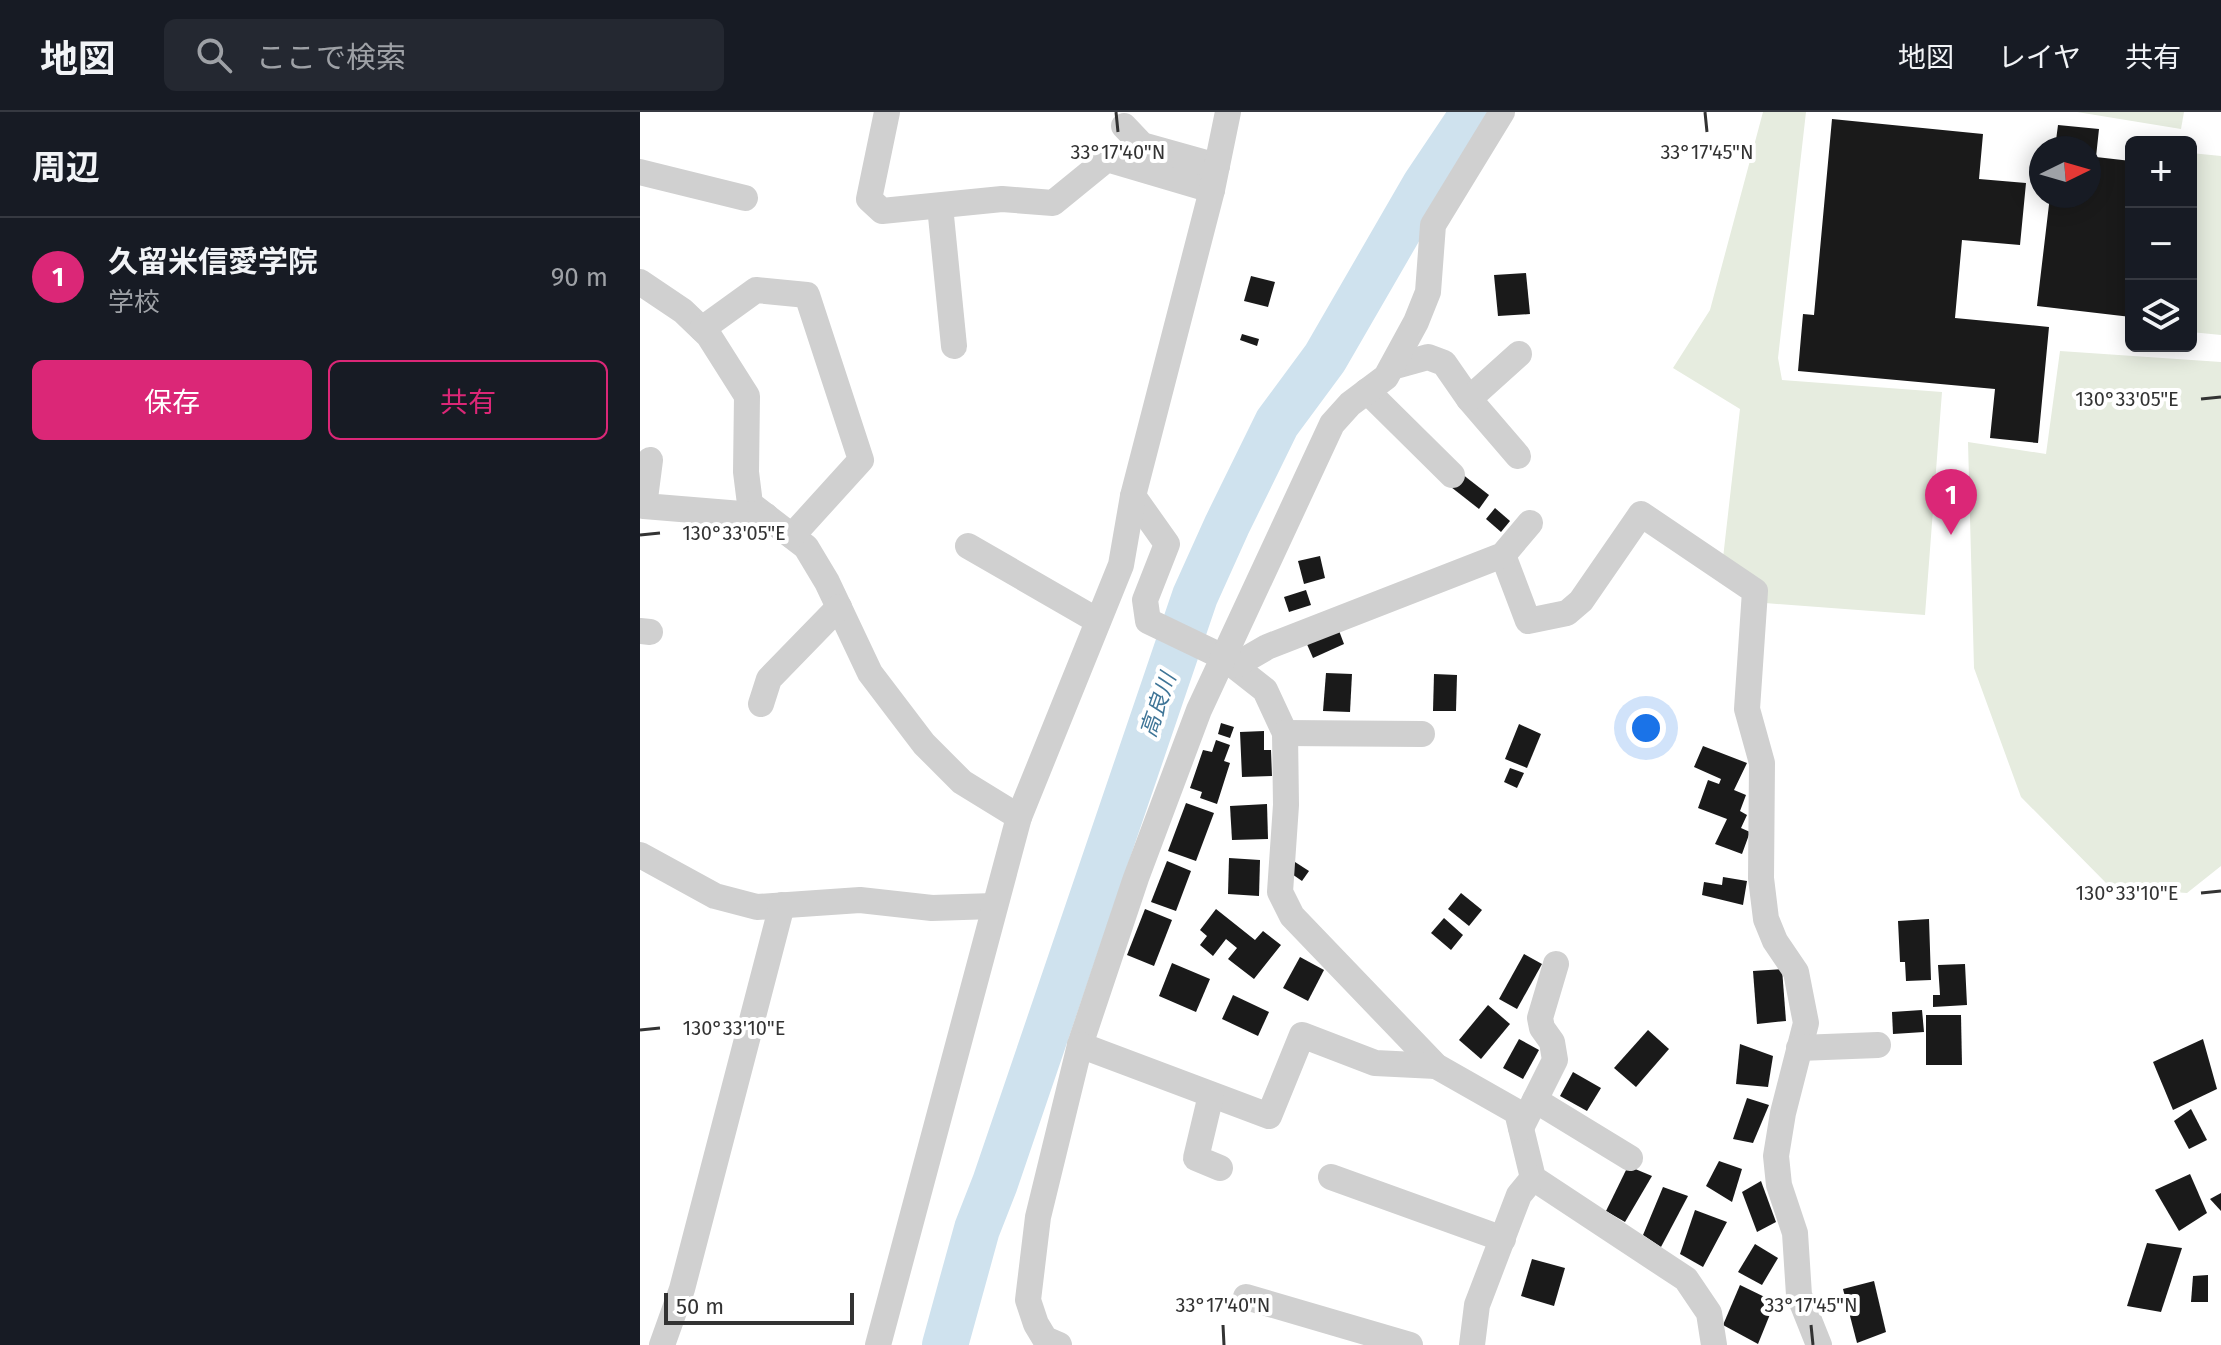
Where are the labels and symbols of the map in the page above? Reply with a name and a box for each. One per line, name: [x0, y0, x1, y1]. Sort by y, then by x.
north arrow: [2029, 136, 2101, 208]
text: 33°17'40"N: [1071, 140, 1165, 164]
text: 33°17'45"N: [1660, 140, 1754, 164]
text: 130°33'05"E: [2075, 387, 2179, 411]
pin: 1: [1925, 469, 1977, 535]
text: 130°33'05"E: [682, 521, 786, 545]
water label: 高良川: [1134, 668, 1182, 741]
your location: [1626, 708, 1666, 748]
text: 130°33'10"E: [2076, 881, 2178, 905]
text: 130°33'10"E: [683, 1016, 785, 1040]
scale bar: [664, 1289, 854, 1325]
text: 33°17'40"N: [1176, 1293, 1270, 1317]
text: 33°17'45"N: [1764, 1293, 1858, 1317]

